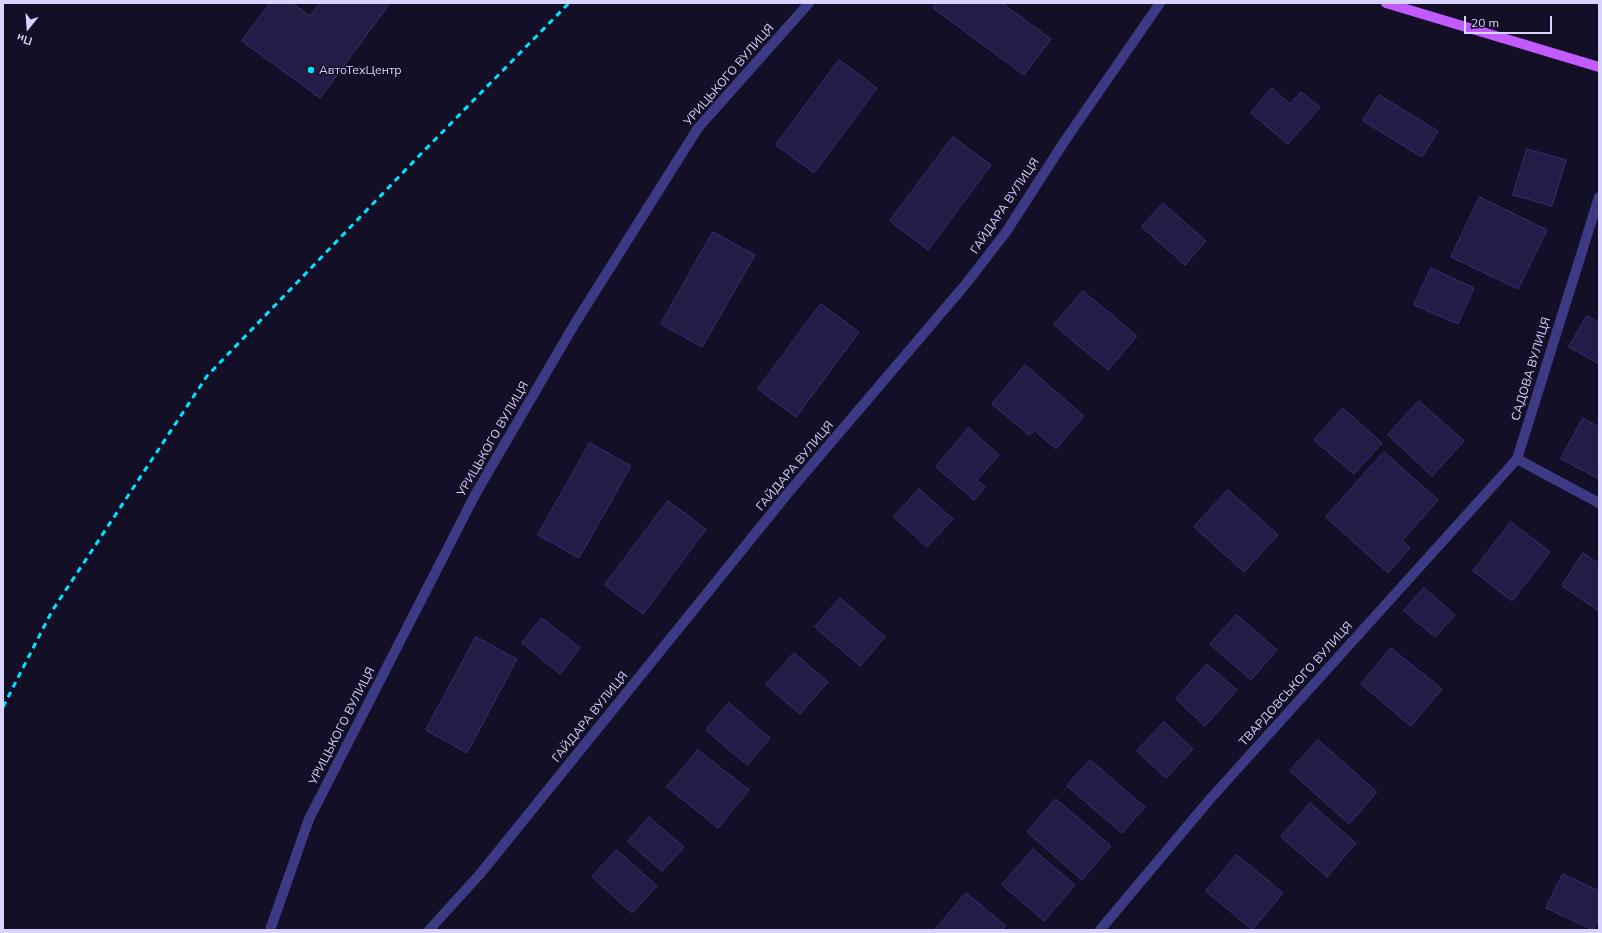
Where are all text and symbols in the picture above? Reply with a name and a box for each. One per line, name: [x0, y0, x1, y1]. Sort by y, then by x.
north arrow: [8, 8, 48, 48]
scale bar: [1466, 8, 1554, 34]
text: 20 m: [1471, 15, 1499, 30]
street label: УРИЦЬКОГО ВУЛИЦЯ: [681, 21, 777, 129]
text: Пн: [15, 31, 34, 48]
place label: АвтоТехЦентр: [319, 63, 402, 77]
marker: АвтоТехЦентр: [306, 65, 316, 75]
street label: ГАЙДАРА ВУЛИЦЯ: [968, 155, 1042, 257]
street label: САДОВА ВУЛИЦЯ: [1508, 316, 1554, 422]
street label: УРИЦЬКОГО ВУЛИЦЯ: [454, 379, 532, 499]
street label: ГАЙДАРА ВУЛИЦЯ: [753, 418, 837, 514]
street label: ТВАРДОВСЬКОГО ВУЛИЦЯ: [1236, 619, 1356, 749]
street label: УРИЦЬКОГО ВУЛИЦЯ: [306, 665, 378, 787]
street label: ГАЙДАРА ВУЛИЦЯ: [549, 669, 631, 765]

